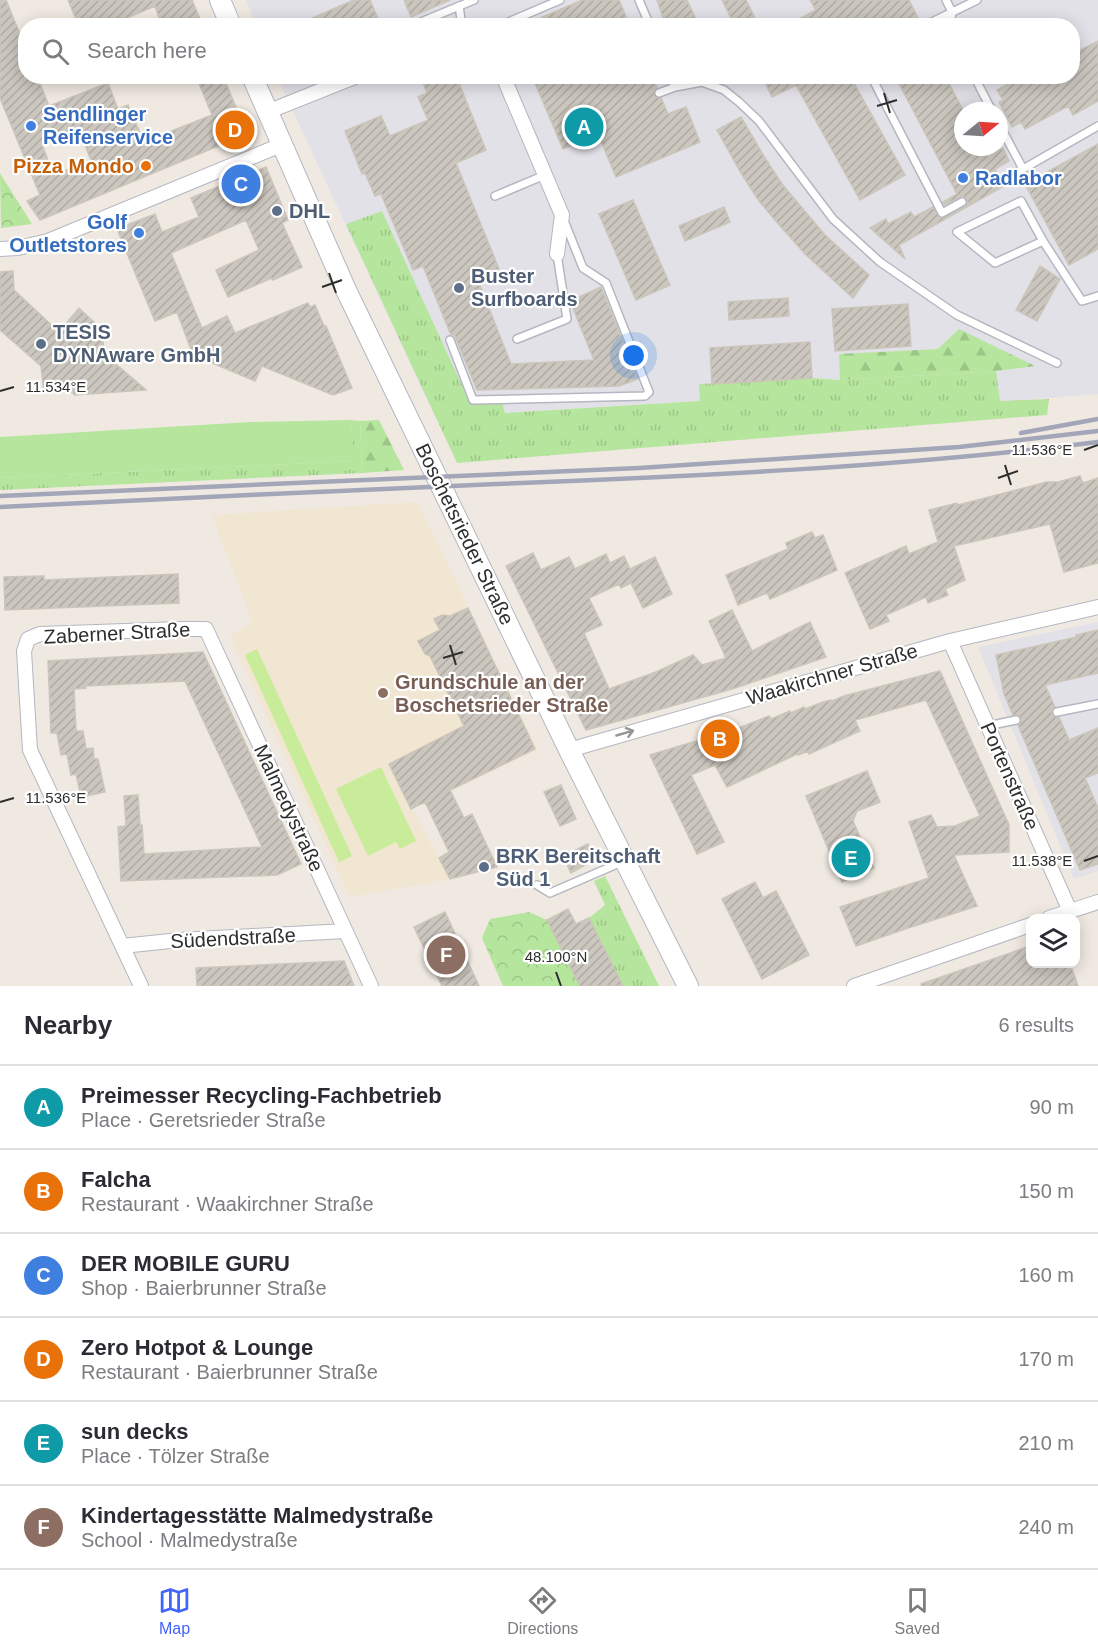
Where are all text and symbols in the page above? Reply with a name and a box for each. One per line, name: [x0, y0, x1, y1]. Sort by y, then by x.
search box: [18, 18, 1080, 84]
icon: search: [39, 35, 72, 68]
text: Search here: [87, 38, 207, 63]
north arrow: [954, 102, 1008, 156]
place label: Sendlinger Reifenservice: [43, 103, 173, 148]
pin: A: [564, 104, 604, 150]
pin: D: [216, 108, 254, 152]
marker: Sendlinger Reifenservice: [24, 119, 38, 133]
place label: Pizza Mondo: [13, 155, 134, 177]
marker: Pizza Mondo: [139, 159, 153, 173]
pin: C: [222, 162, 260, 207]
place label: Radlabor: [975, 167, 1062, 189]
marker: Radlabor: [956, 171, 970, 185]
place label: DHL: [289, 200, 330, 222]
marker: DHL: [270, 204, 284, 218]
place label: Golf Outletstores: [9, 211, 127, 256]
marker: Golf Outletstores: [132, 226, 146, 240]
place label: Buster Surfboards: [471, 265, 578, 310]
marker: Buster Surfboards: [452, 281, 466, 295]
place label: TESIS DYNAware GmbH: [53, 321, 220, 366]
marker: TESIS DYNAware GmbH: [34, 337, 48, 351]
your location: [619, 341, 648, 370]
text: 11.534°E: [26, 378, 86, 395]
street label: Boschetsrieder Straße: [411, 440, 519, 628]
text: 11.536°E: [1012, 441, 1072, 458]
street label: Zaberner Straße: [43, 618, 191, 648]
street label: Waakirchner Straße: [744, 639, 920, 709]
place label: Grundschule an der Boschetsrieder Straße: [395, 671, 608, 716]
marker: Grundschule an der Boschetsrieder Straße: [376, 686, 390, 700]
pin: B: [700, 716, 740, 762]
street label: Portenstraße: [976, 719, 1044, 833]
one-way arrow: [615, 727, 634, 738]
street label: Malmedystraße: [250, 741, 328, 875]
text: 11.536°E: [26, 789, 86, 806]
pin: E: [832, 836, 870, 880]
place label: BRK Bereitschaft Süd 1: [496, 845, 661, 890]
text: 11.538°E: [1012, 852, 1072, 869]
marker: BRK Bereitschaft Süd 1: [477, 860, 491, 874]
map controls: [1026, 914, 1080, 968]
button: layers: [1026, 914, 1080, 968]
street label: Südendstraße: [170, 924, 296, 952]
pin: F: [426, 932, 466, 978]
text: 48.100°N: [525, 948, 587, 965]
text: Nearby: [24, 1010, 112, 1040]
text: 6 results: [998, 1014, 1074, 1036]
text: Preimesser Recycling-Fachbetrieb: [81, 1083, 442, 1108]
text: A: [36, 1096, 51, 1118]
text: 90 m: [1030, 1096, 1074, 1118]
text: Place · Geretsrieder Straße: [81, 1109, 326, 1131]
text: Falcha: [81, 1167, 151, 1192]
text: B: [36, 1180, 51, 1202]
text: 150 m: [1018, 1180, 1074, 1202]
text: Restaurant · Waakirchner Straße: [81, 1193, 374, 1215]
text: DER MOBILE GURU: [81, 1251, 290, 1276]
text: C: [36, 1264, 51, 1286]
text: 160 m: [1018, 1264, 1074, 1286]
text: Shop · Baierbrunner Straße: [81, 1277, 327, 1299]
text: Zero Hotpot & Lounge: [81, 1335, 313, 1360]
text: D: [36, 1348, 51, 1370]
text: 170 m: [1018, 1348, 1074, 1370]
text: Restaurant · Baierbrunner Straße: [81, 1361, 378, 1383]
text: sun decks: [81, 1419, 189, 1444]
text: E: [37, 1432, 50, 1454]
text: 210 m: [1018, 1432, 1074, 1454]
text: Place · Tölzer Straße: [81, 1445, 270, 1467]
text: Kindertagesstätte Malmedystraße: [81, 1503, 433, 1528]
text: F: [37, 1516, 50, 1538]
text: 240 m: [1018, 1516, 1074, 1538]
text: School · Malmedystraße: [81, 1529, 298, 1551]
tab: Map: [158, 1584, 191, 1638]
tab: Directions: [507, 1584, 578, 1638]
tab: Saved: [895, 1584, 940, 1638]

